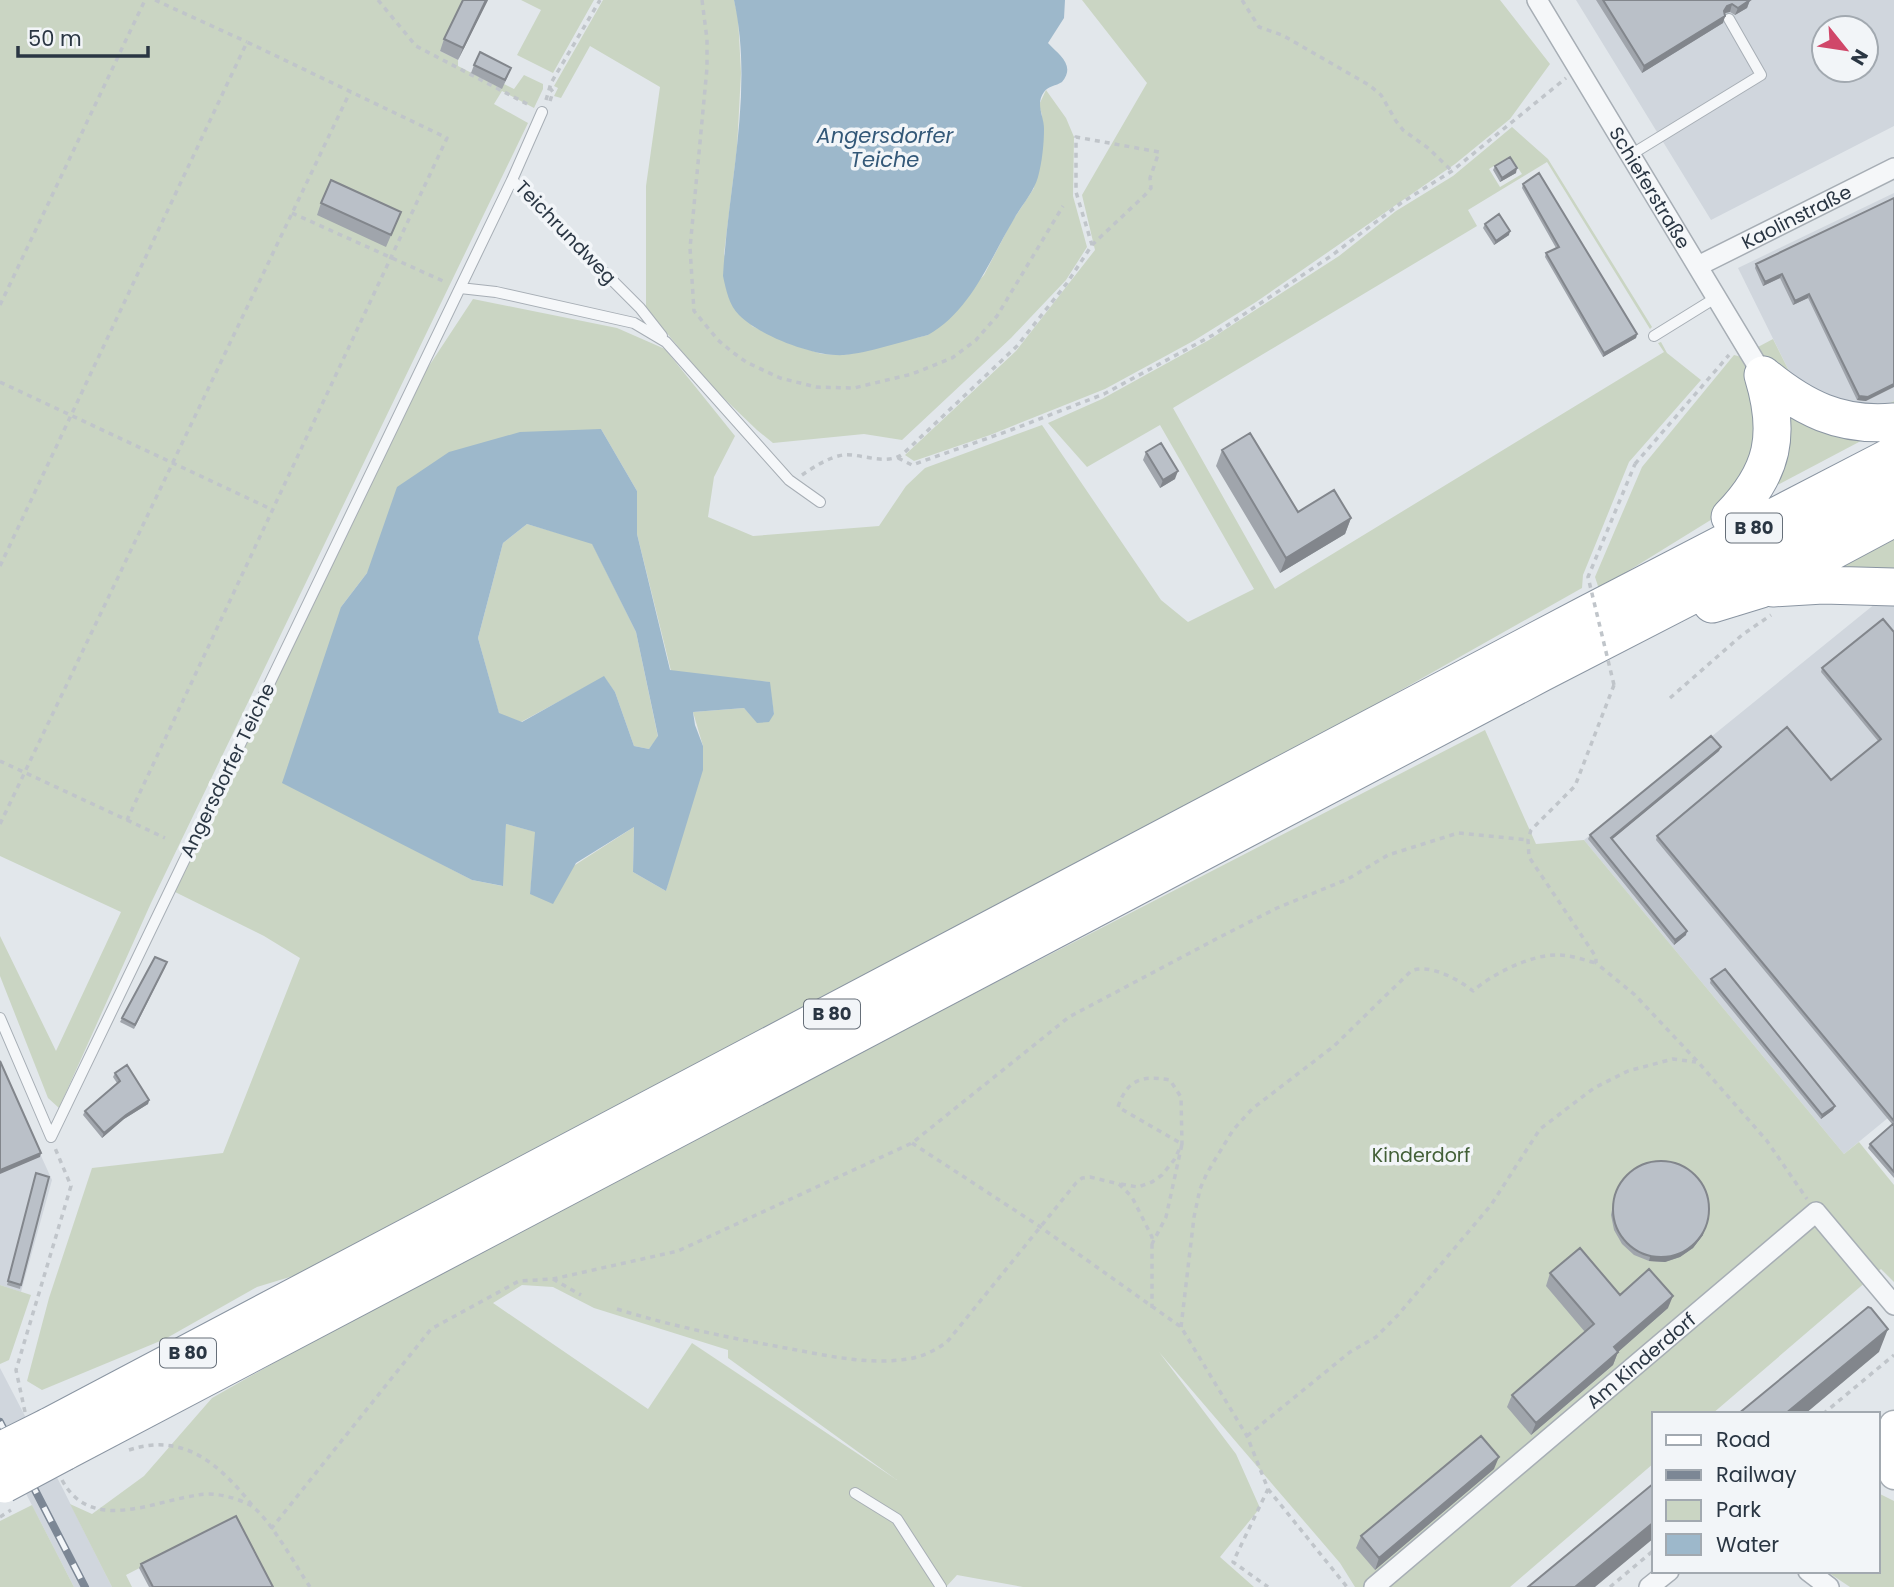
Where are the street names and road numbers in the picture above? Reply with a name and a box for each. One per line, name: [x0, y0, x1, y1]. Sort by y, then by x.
street label: Schieferstraße: [1602, 122, 1697, 254]
street label: Teichrundweg: [509, 174, 622, 290]
street label: Kaolinstraße: [1737, 178, 1856, 256]
road number: B 80: [1726, 514, 1782, 542]
street label: Angersdorfer Teiche: [173, 678, 281, 862]
road number: B 80: [804, 1000, 860, 1028]
street label: Am Kinderdorf: [1581, 1307, 1702, 1415]
road number: B 80: [160, 1338, 216, 1368]

